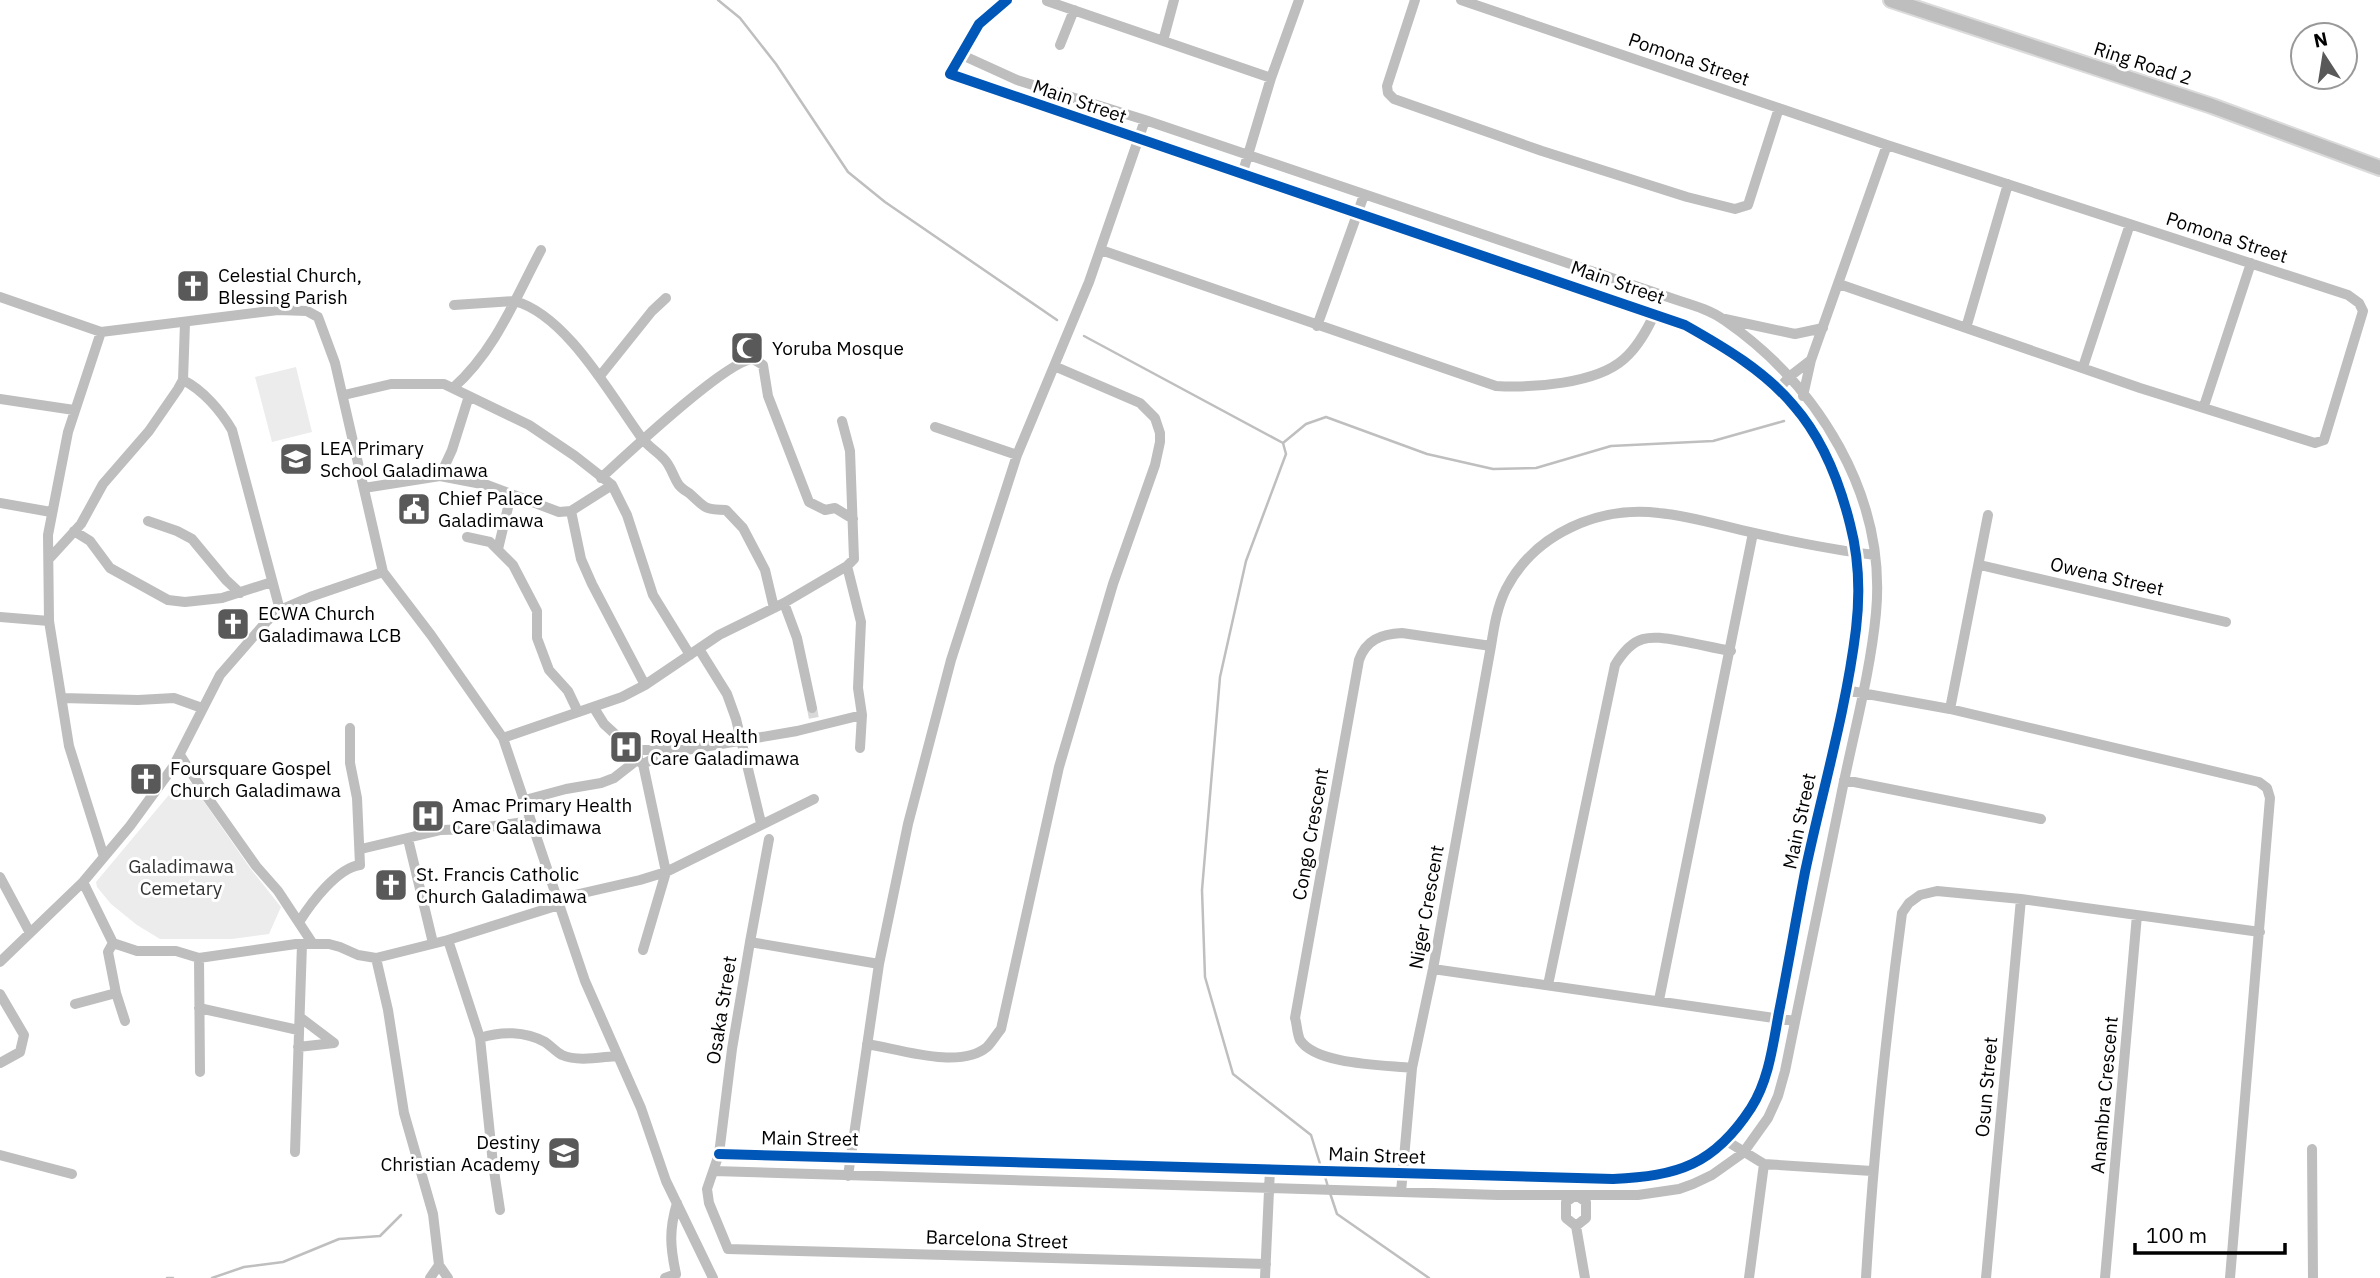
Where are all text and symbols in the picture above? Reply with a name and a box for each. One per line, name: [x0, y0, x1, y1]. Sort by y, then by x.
north arrow: [2289, 21, 2359, 91]
text: N: [2311, 26, 2330, 53]
street label: Pomona Street: [1625, 27, 1753, 91]
street label: Ring Road 2: [2091, 36, 2195, 90]
street label: Main Street: [1030, 74, 1130, 128]
street label: Pomona Street: [2163, 206, 2291, 268]
street label: Main Street: [1568, 255, 1668, 309]
place label: Celestial Church, Blessing Parish: [218, 263, 362, 309]
church icon: Celestial Church, Blessing Parish: [174, 267, 212, 305]
mosque icon: Yoruba Mosque: [728, 329, 766, 367]
place label: Yoruba Mosque: [772, 336, 904, 360]
place label: LEA Primary School Galadimawa: [320, 436, 488, 482]
school or university icon: LEA Primary School Galadimawa: [277, 440, 315, 478]
place label: Chief Palace Galadimawa: [438, 486, 544, 532]
public building icon: Chief Palace Galadimawa: [395, 490, 433, 528]
street label: Owena Street: [2048, 551, 2166, 601]
place label: ECWA Church Galadimawa LCB: [258, 601, 401, 647]
church icon: ECWA Church Galadimawa LCB: [214, 605, 252, 643]
place label: Royal Health Care Galadimawa: [650, 724, 799, 770]
hospital icon: Royal Health Care Galadimawa: [607, 728, 645, 766]
place label: Foursquare Gospel Church Galadimawa: [170, 756, 341, 802]
church icon: Foursquare Gospel Church Galadimawa: [127, 760, 165, 798]
street label: Congo Crescent: [1287, 766, 1333, 902]
street label: Main Street: [1777, 771, 1821, 871]
place label: Amac Primary Health Care Galadimawa: [452, 793, 632, 839]
hospital icon: Amac Primary Health Care Galadimawa: [409, 797, 447, 835]
street label: Niger Crescent: [1403, 843, 1449, 971]
park label: Galadimawa Cemetary: [128, 854, 234, 900]
place label: St. Francis Catholic Church Galadimawa: [416, 862, 587, 908]
church icon: St. Francis Catholic Church Galadimawa: [372, 866, 410, 904]
street label: Osaka Street: [701, 954, 741, 1066]
street label: Anambra Crescent: [2085, 1015, 2123, 1175]
street label: Osun Street: [1970, 1036, 2002, 1138]
street label: Main Street: [761, 1125, 859, 1151]
place label: Destiny Christian Academy: [380, 1130, 541, 1176]
school or university icon: Destiny Christian Academy: [545, 1134, 583, 1172]
street label: Main Street: [1328, 1141, 1426, 1169]
scale bar: [2135, 1212, 2286, 1256]
text: 100 m: [2146, 1221, 2207, 1249]
street label: Barcelona Street: [925, 1225, 1069, 1253]

